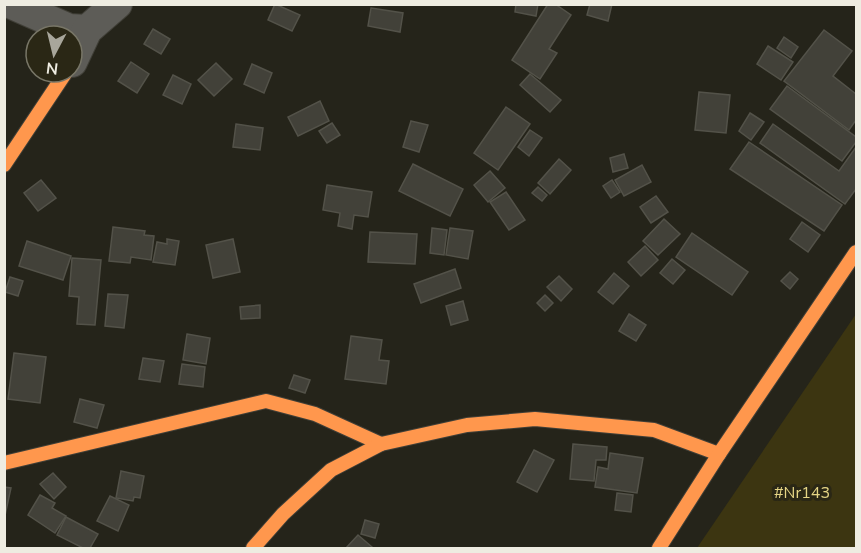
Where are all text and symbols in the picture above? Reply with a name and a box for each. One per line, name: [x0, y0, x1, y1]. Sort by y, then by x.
north arrow: [24, 24, 84, 84]
text: N: [45, 56, 60, 80]
park label: #Nr143: [774, 482, 830, 504]

